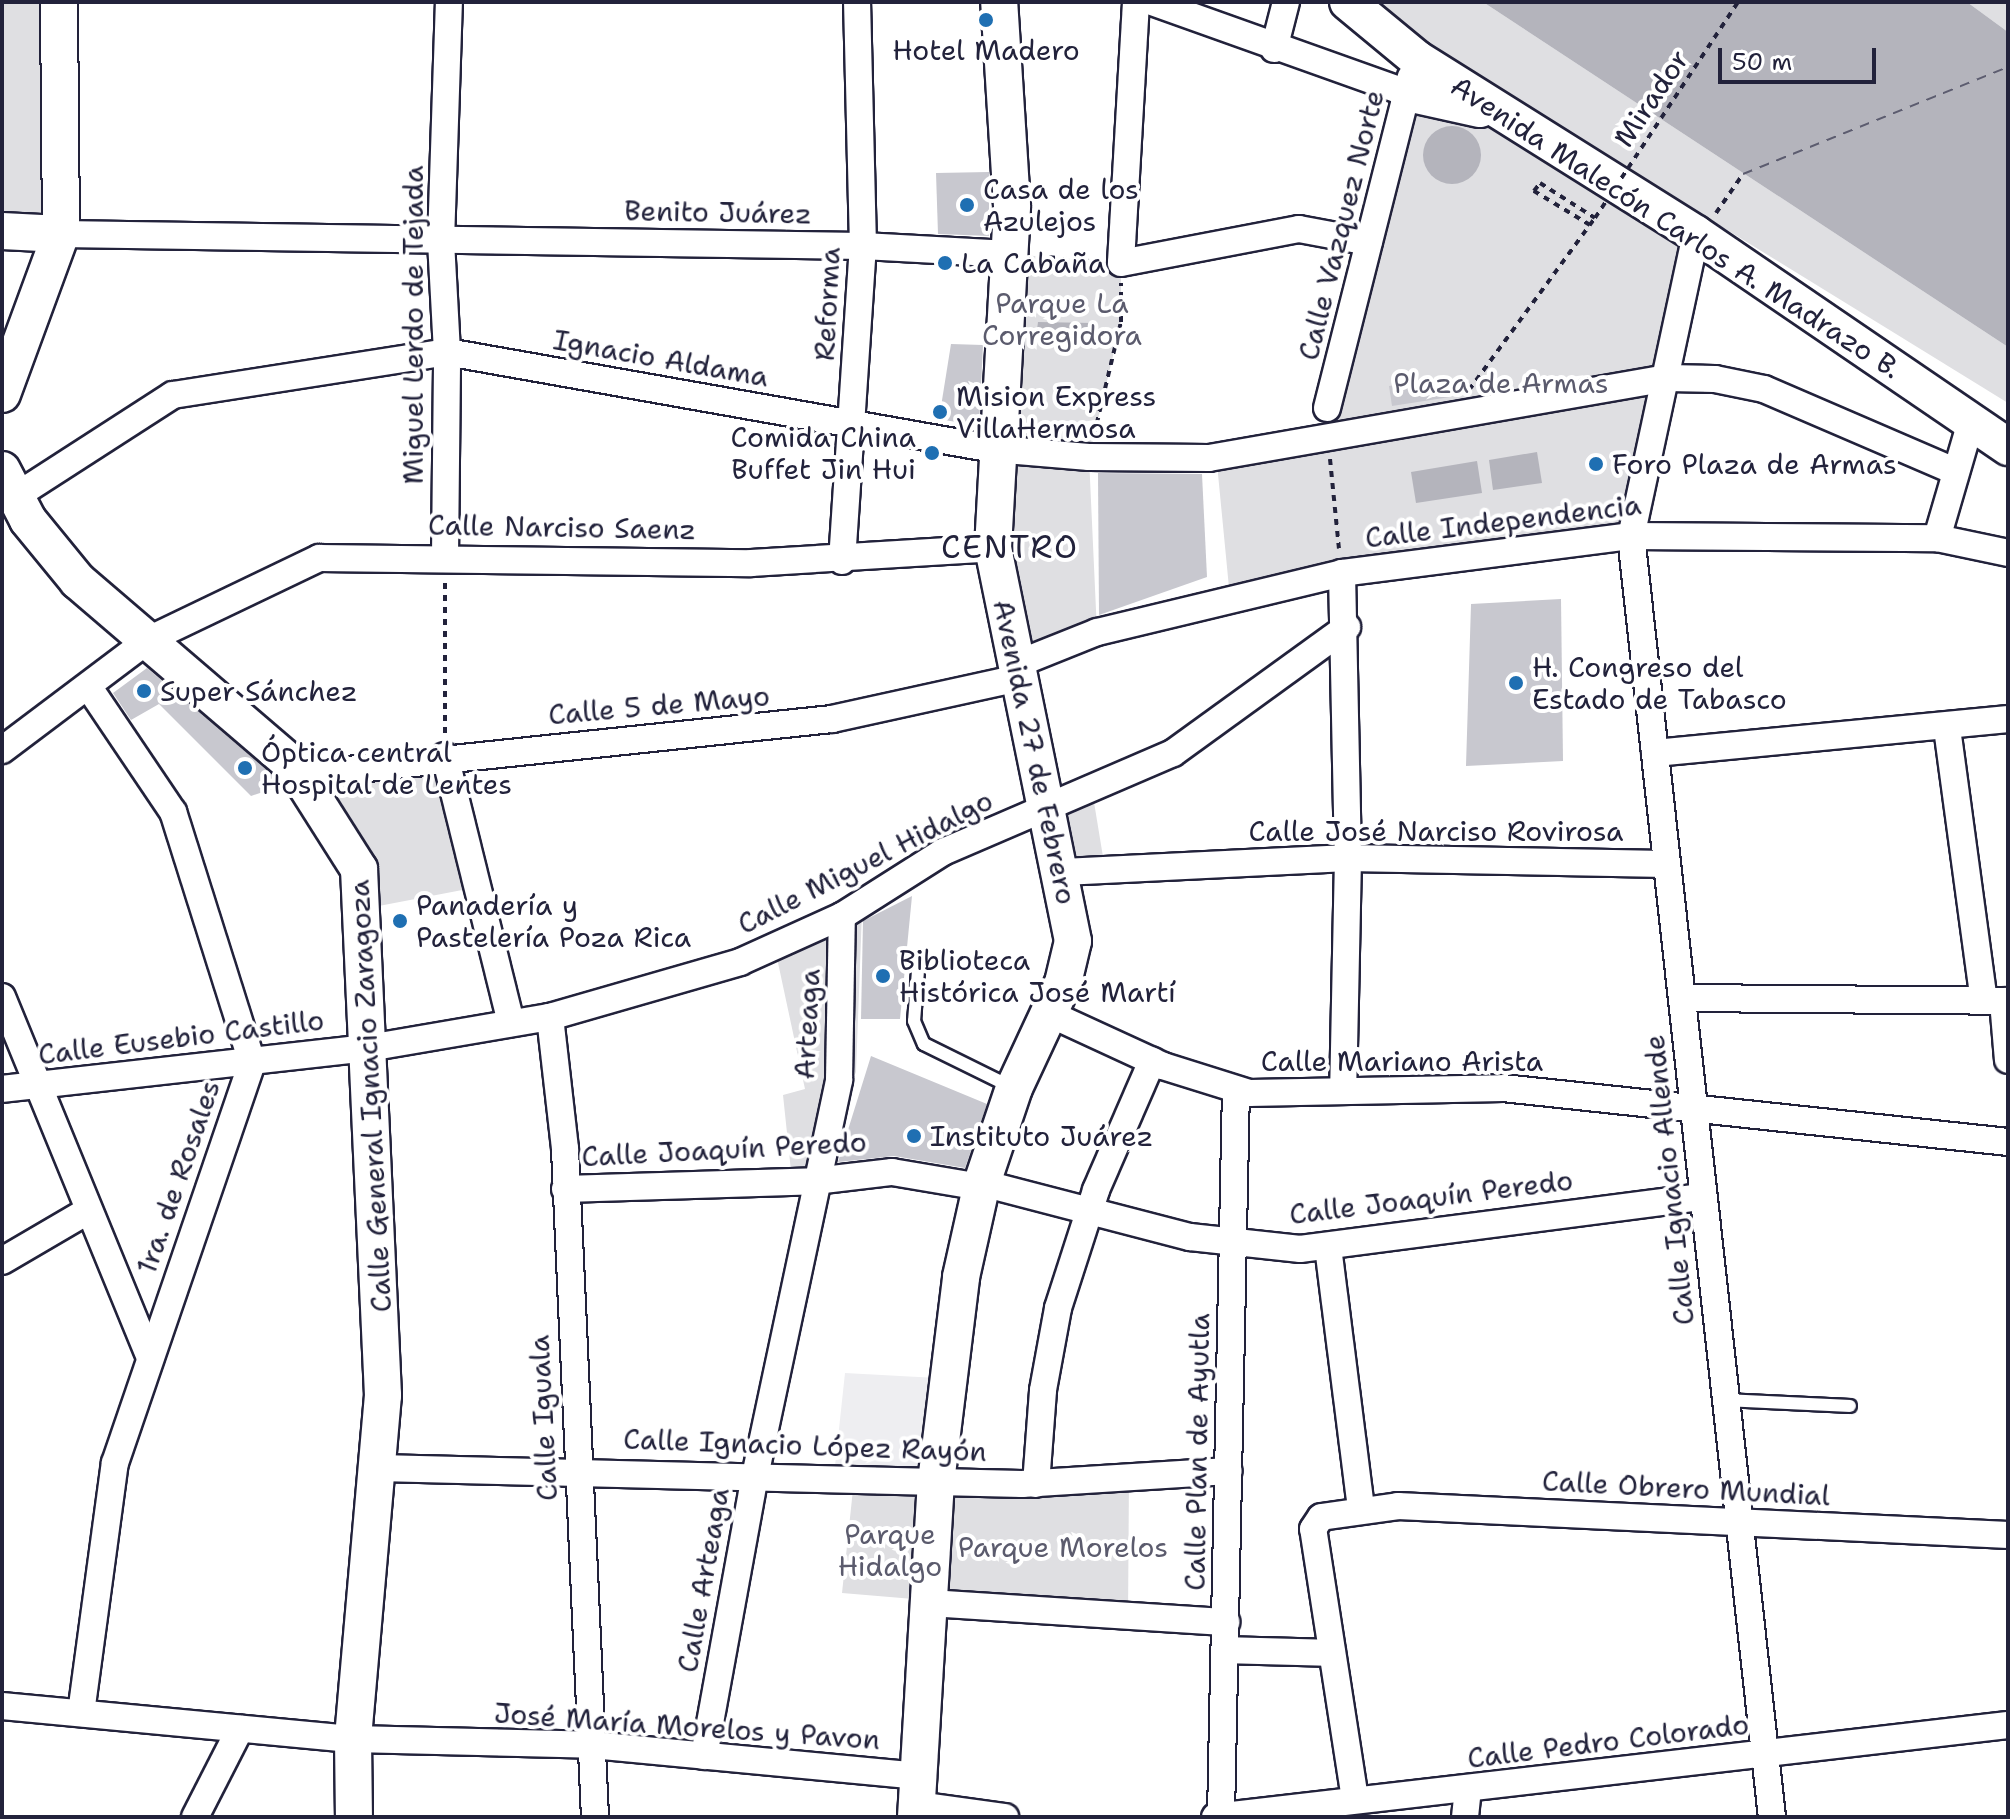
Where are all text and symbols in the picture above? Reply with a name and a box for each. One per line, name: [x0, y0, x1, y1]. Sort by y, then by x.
marker: Hotel Madero: [977, 11, 995, 29]
scale bar: [1722, 32, 1880, 82]
place label: Hotel Madero: [892, 33, 1080, 67]
street label: Mirador: [1606, 43, 1696, 153]
text: 50 m: [1732, 46, 1792, 78]
street label: Avenida Malecón Carlos A. Madrazo B.: [1445, 69, 1907, 385]
street label: Calle Vazquez Norte: [1291, 86, 1391, 364]
street label: Miguel Lerdo de Tejada: [396, 166, 430, 484]
place label: Casa de los Azulejos: [983, 172, 1139, 238]
street label: Benito Juárez: [624, 194, 812, 230]
marker: Casa de los Azulejos: [958, 196, 976, 214]
street label: Reforma: [807, 246, 847, 362]
place label: La Cabaña: [961, 246, 1105, 280]
marker: La Cabaña: [936, 254, 954, 272]
park label: Parque La Corregidora: [982, 286, 1142, 352]
street label: Ignacio Aldama: [551, 323, 771, 393]
park label: Plaza de Armas: [1393, 366, 1609, 400]
place label: Mision Express VillaHermosa: [956, 379, 1156, 445]
marker: Mision Express VillaHermosa: [931, 403, 949, 421]
place label: Comida China Buffet Jin Hui: [730, 420, 916, 486]
marker: Comida China Buffet Jin Hui: [923, 444, 941, 462]
place label: Foro Plaza de Armas: [1612, 447, 1897, 481]
marker: Foro Plaza de Armas: [1587, 455, 1605, 473]
street label: Calle Independencia: [1363, 487, 1643, 555]
street label: Calle Narciso Saenz: [428, 508, 696, 546]
district label: CENTRO: [941, 528, 1079, 566]
street label: Avenida 27 de Febrero: [986, 597, 1084, 907]
place label: H. Congreso del Estado de Tabasco: [1532, 650, 1787, 716]
place label: Super Sánchez: [160, 674, 358, 708]
marker: H. Congreso del Estado de Tabasco: [1507, 674, 1525, 692]
street label: Calle 5 de Mayo: [547, 679, 771, 731]
marker: Super Sánchez: [135, 682, 153, 700]
place label: Óptica central Hospital de Lentes: [261, 735, 512, 801]
marker: Óptica central Hospital de Lentes: [236, 759, 254, 777]
street label: Calle Miguel Hidalgo: [732, 783, 998, 941]
street label: Calle José Narciso Rovirosa: [1248, 814, 1624, 848]
street label: Calle General Ignacio Zaragoza: [342, 879, 398, 1313]
place label: Panadería y Pastelería Poza Rica: [416, 888, 691, 954]
marker: Panadería y Pastelería Poza Rica: [391, 912, 409, 930]
place label: Biblioteca Histórica José Martí: [899, 943, 1176, 1009]
marker: Biblioteca Histórica José Martí: [874, 967, 892, 985]
street label: Arteaga: [787, 968, 827, 1080]
street label: Calle Eusebio Castillo: [36, 1003, 326, 1071]
street label: Calle Ignacio Allende: [1637, 1033, 1701, 1327]
street label: Calle Mariano Arista: [1261, 1044, 1543, 1078]
street label: 1ra. de Rosales: [129, 1076, 227, 1278]
place label: Instituto Juárez: [930, 1119, 1153, 1153]
street label: Calle Joaquín Peredo: [581, 1125, 867, 1173]
marker: Instituto Juárez: [905, 1127, 923, 1145]
street label: Calle Joaquín Peredo: [1287, 1163, 1575, 1231]
street label: Calle Plan de Ayutla: [1178, 1313, 1216, 1591]
street label: Calle Iguala: [522, 1334, 564, 1502]
street label: Calle Ignacio López Rayón: [623, 1422, 987, 1468]
street label: Calle Obrero Mundial: [1541, 1464, 1831, 1512]
street label: Calle Arteaga: [670, 1485, 736, 1675]
park label: Parque Hidalgo: [838, 1517, 942, 1583]
park label: Parque Morelos: [958, 1530, 1168, 1564]
street label: José María Morelos y Pavon: [493, 1696, 881, 1756]
street label: Calle Pedro Colorado: [1465, 1707, 1751, 1775]

